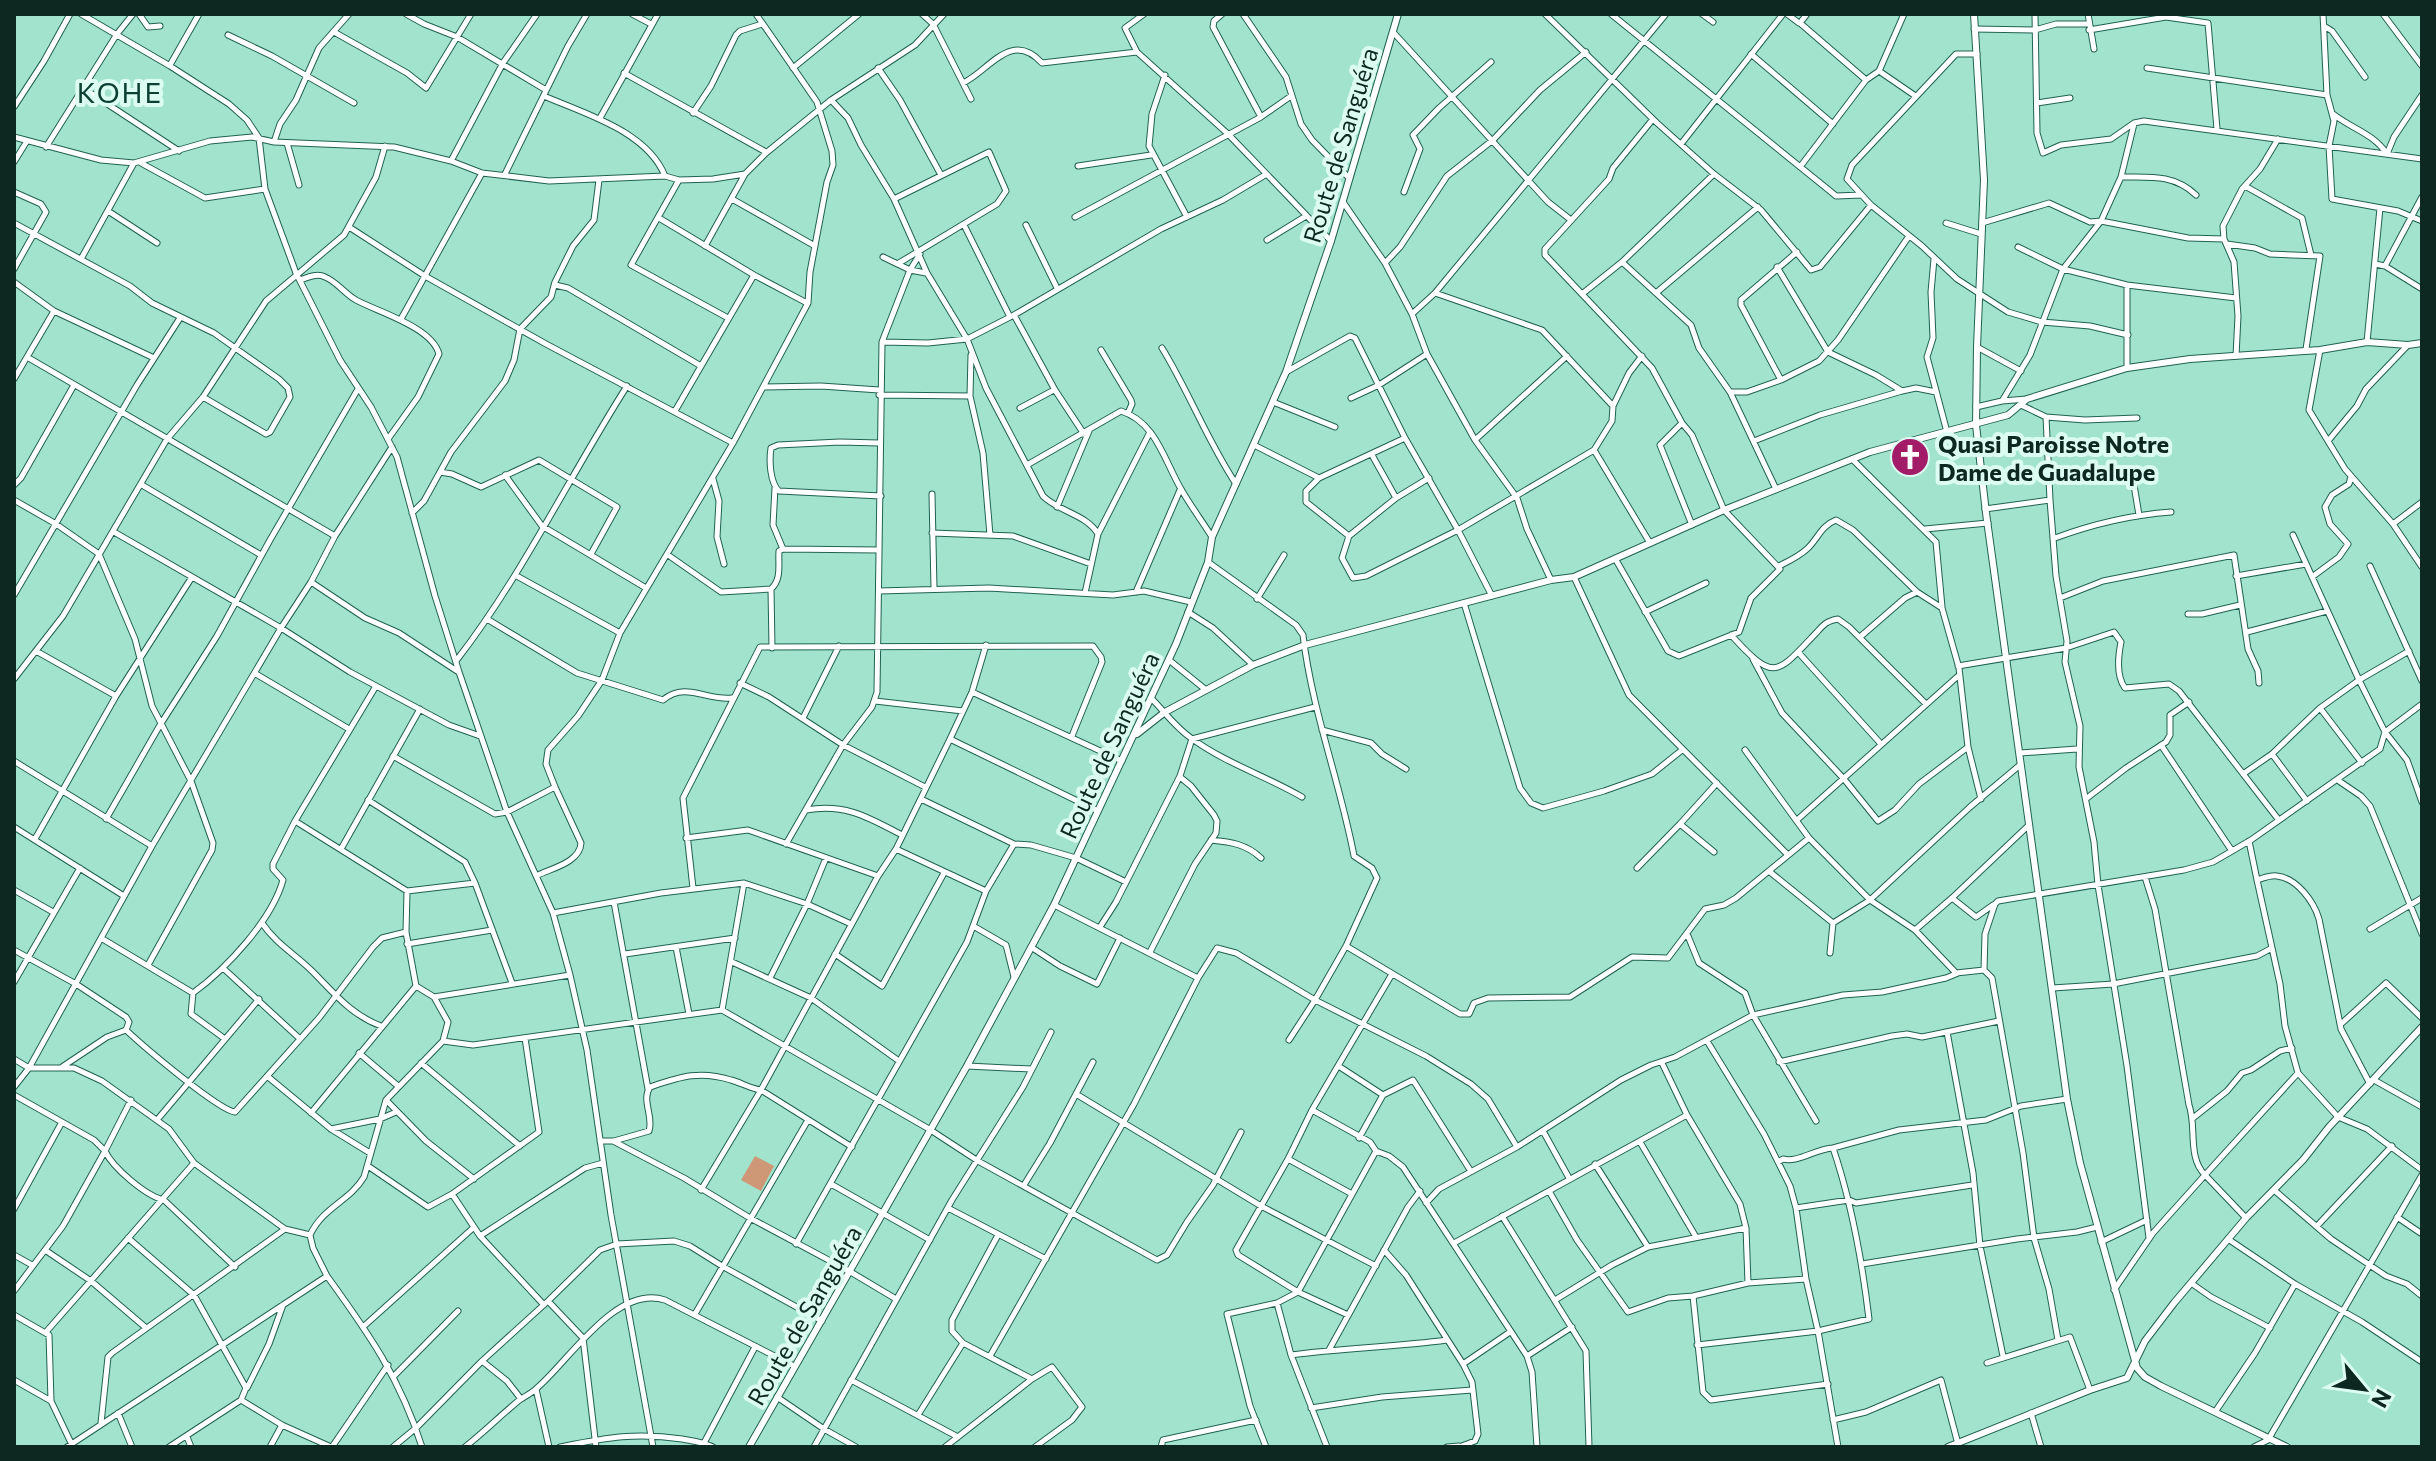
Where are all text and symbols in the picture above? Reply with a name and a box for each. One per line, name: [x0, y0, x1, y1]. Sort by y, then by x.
street label: Route de Sanguéra: [1297, 44, 1383, 246]
district label: KOHE: [77, 75, 163, 109]
place label: Quasi Paroisse Notre Dame de Guadalupe: [1938, 429, 2169, 486]
church icon: Quasi Paroisse Notre Dame de Guadalupe: [1889, 436, 1931, 478]
street label: Route de Sanguéra: [1053, 647, 1165, 843]
street label: Route de Sanguéra: [741, 1220, 867, 1410]
north arrow: [2324, 1349, 2404, 1429]
text: N: [2366, 1385, 2398, 1413]

